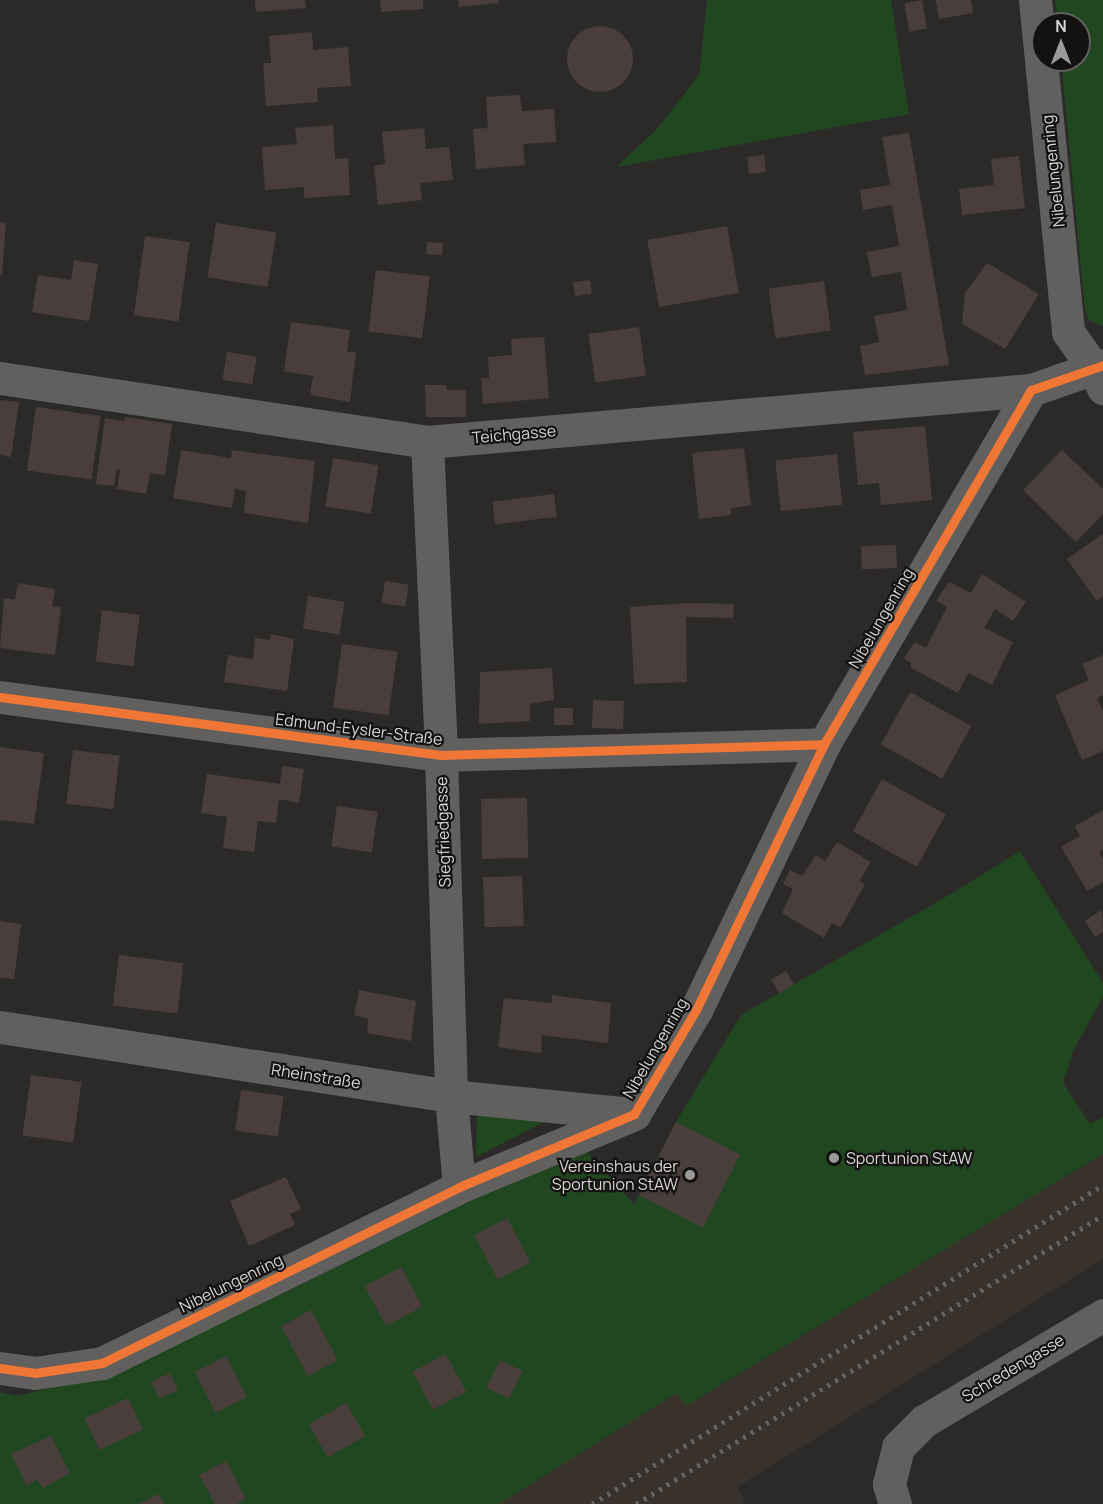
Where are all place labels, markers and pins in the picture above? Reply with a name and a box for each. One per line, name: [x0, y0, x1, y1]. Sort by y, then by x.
place label: Sportunion StAW: [846, 1148, 972, 1168]
marker: Sportunion StAW: [827, 1151, 841, 1165]
place label: Vereinshaus der Sportunion StAW: [552, 1156, 678, 1194]
marker: Vereinshaus der Sportunion StAW: [683, 1168, 697, 1182]

